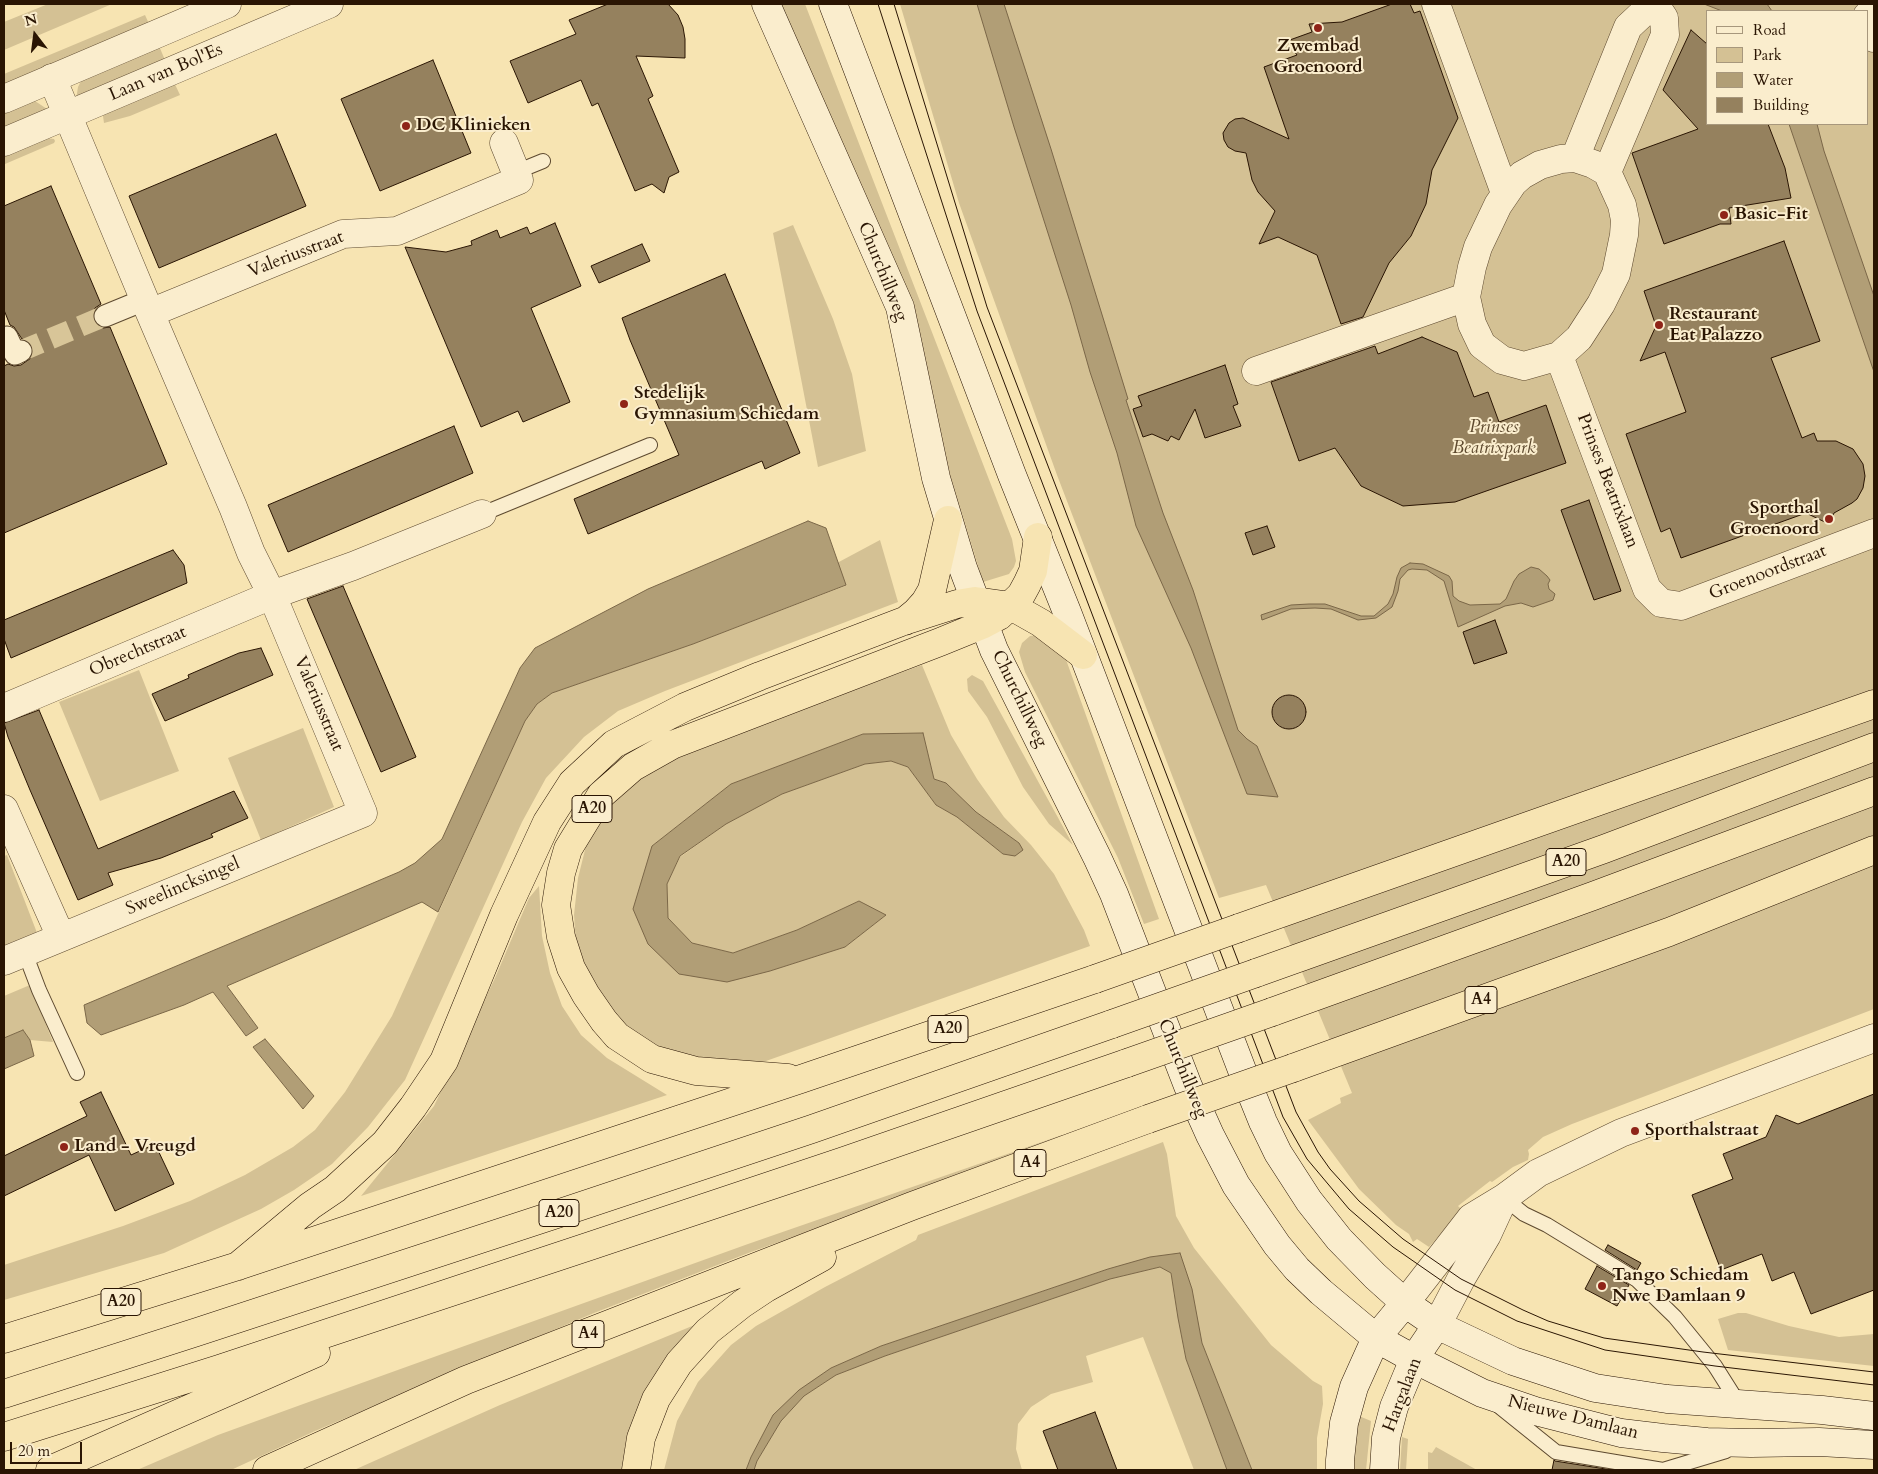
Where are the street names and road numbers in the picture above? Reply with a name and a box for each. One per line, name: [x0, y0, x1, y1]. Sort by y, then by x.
street label: Laan van Bol'Es: [106, 39, 226, 107]
street label: Churchillweg: [852, 219, 912, 325]
street label: Valeriusstraat: [245, 227, 347, 283]
street label: Prinses Beatrixlaan: [1571, 411, 1643, 551]
street label: Groenoordstraat: [1706, 541, 1830, 605]
street label: Obrechtstraat: [86, 622, 190, 682]
street label: Churchillweg: [986, 647, 1052, 751]
street label: Valeriusstraat: [288, 653, 348, 755]
road number: A20: [572, 796, 612, 822]
road number: A20: [1546, 849, 1586, 876]
street label: Sweelincksingel: [123, 853, 243, 921]
road number: A4: [1465, 986, 1497, 1014]
road number: A20: [928, 1016, 968, 1042]
street label: Churchillweg: [1152, 1016, 1212, 1122]
road number: A4: [1014, 1150, 1046, 1176]
road number: A20: [539, 1200, 579, 1226]
road number: A20: [101, 1288, 141, 1315]
road number: A4: [572, 1320, 604, 1348]
street label: Hargalaan: [1379, 1355, 1427, 1435]
street label: Nieuwe Damlaan: [1505, 1391, 1641, 1445]

